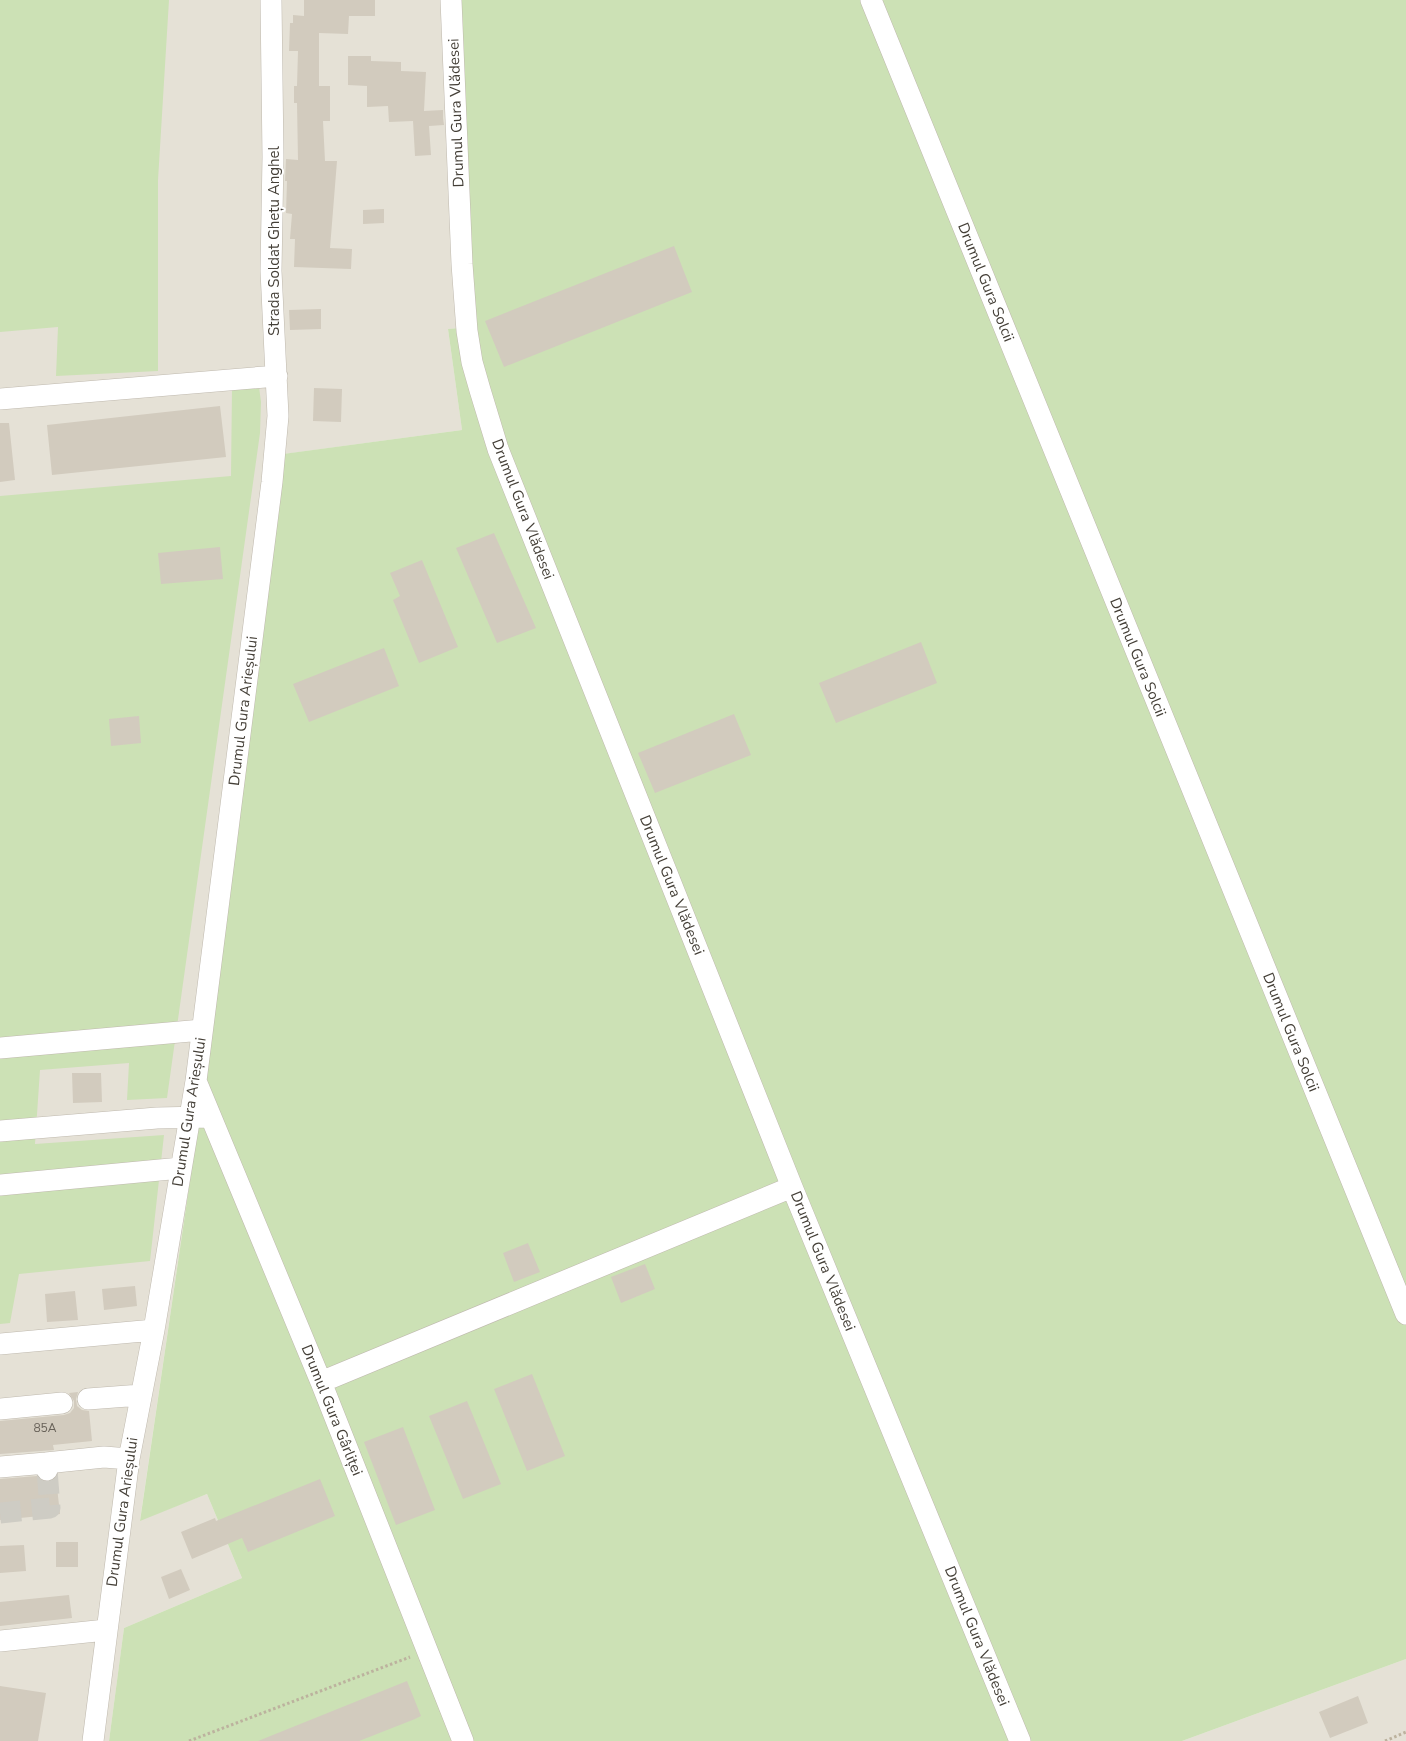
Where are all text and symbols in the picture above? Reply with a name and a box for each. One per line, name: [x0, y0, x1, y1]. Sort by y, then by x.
street label: Drumul Gura Vlădesei: [443, 38, 469, 188]
street label: Strada Soldat Ghețu Anghel: [264, 145, 284, 336]
street label: Drumul Gura Solcii: [953, 220, 1019, 344]
street label: Drumul Gura Vlădesei: [487, 436, 559, 582]
street label: Drumul Gura Solcii: [1105, 595, 1171, 719]
street label: Drumul Gura Arieșului: [224, 635, 262, 787]
street label: Drumul Gura Vlădesei: [635, 812, 709, 958]
street label: Drumul Gura Solcii: [1258, 970, 1324, 1094]
street label: Drumul Gura Arieșului: [167, 1036, 211, 1188]
street label: Drumul Gura Vlădesei: [786, 1188, 860, 1334]
street label: Drumul Gura Gârliței: [297, 1342, 367, 1478]
house number: 85A: [33, 1420, 57, 1436]
street label: Drumul Gura Arieșului: [102, 1436, 142, 1588]
street label: Drumul Gura Vlădesei: [940, 1563, 1014, 1709]

